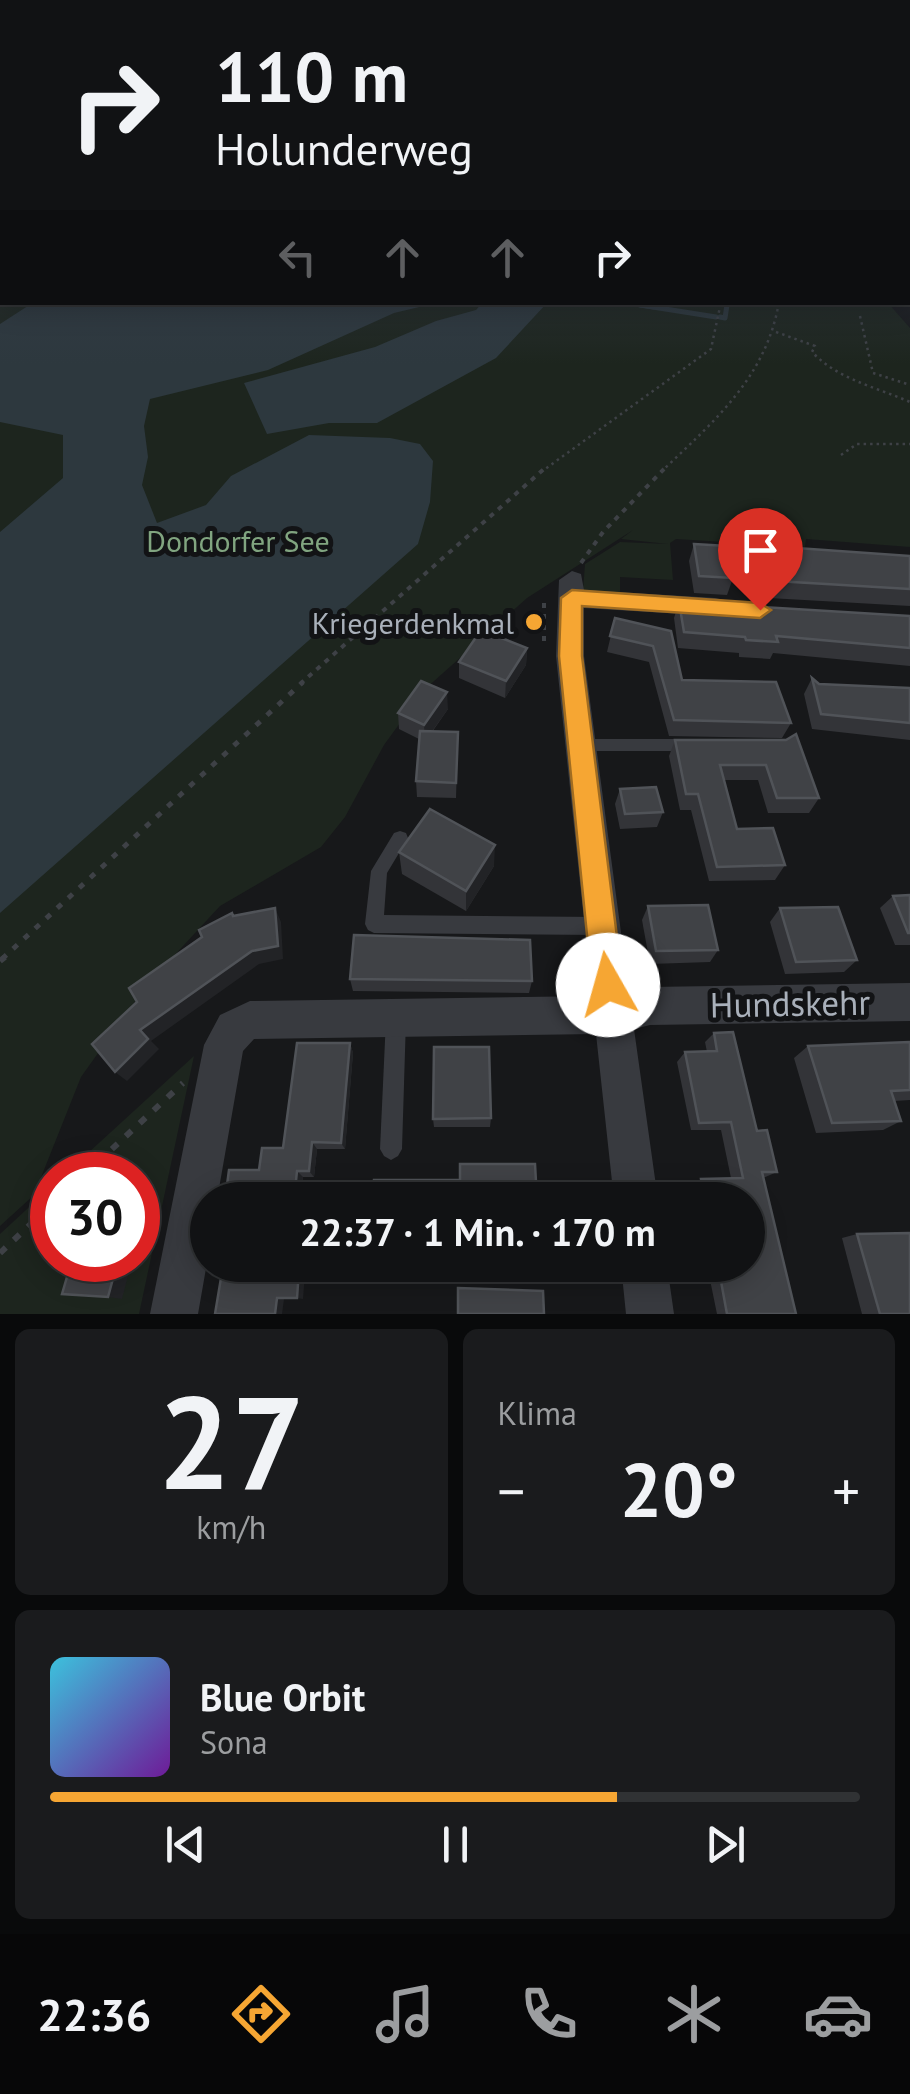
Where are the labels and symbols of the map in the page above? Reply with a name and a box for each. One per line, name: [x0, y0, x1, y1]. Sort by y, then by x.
pin: [718, 508, 803, 611]
park label: Dondorfer See: [146, 521, 330, 560]
place label: Kriegerdenkmal: [312, 603, 514, 642]
marker: Kriegerdenkmal: [523, 611, 545, 633]
position arrow: [556, 933, 660, 1037]
street label: Hundskehr: [709, 979, 871, 1027]
speed limit sign: 30: [30, 1152, 160, 1282]

